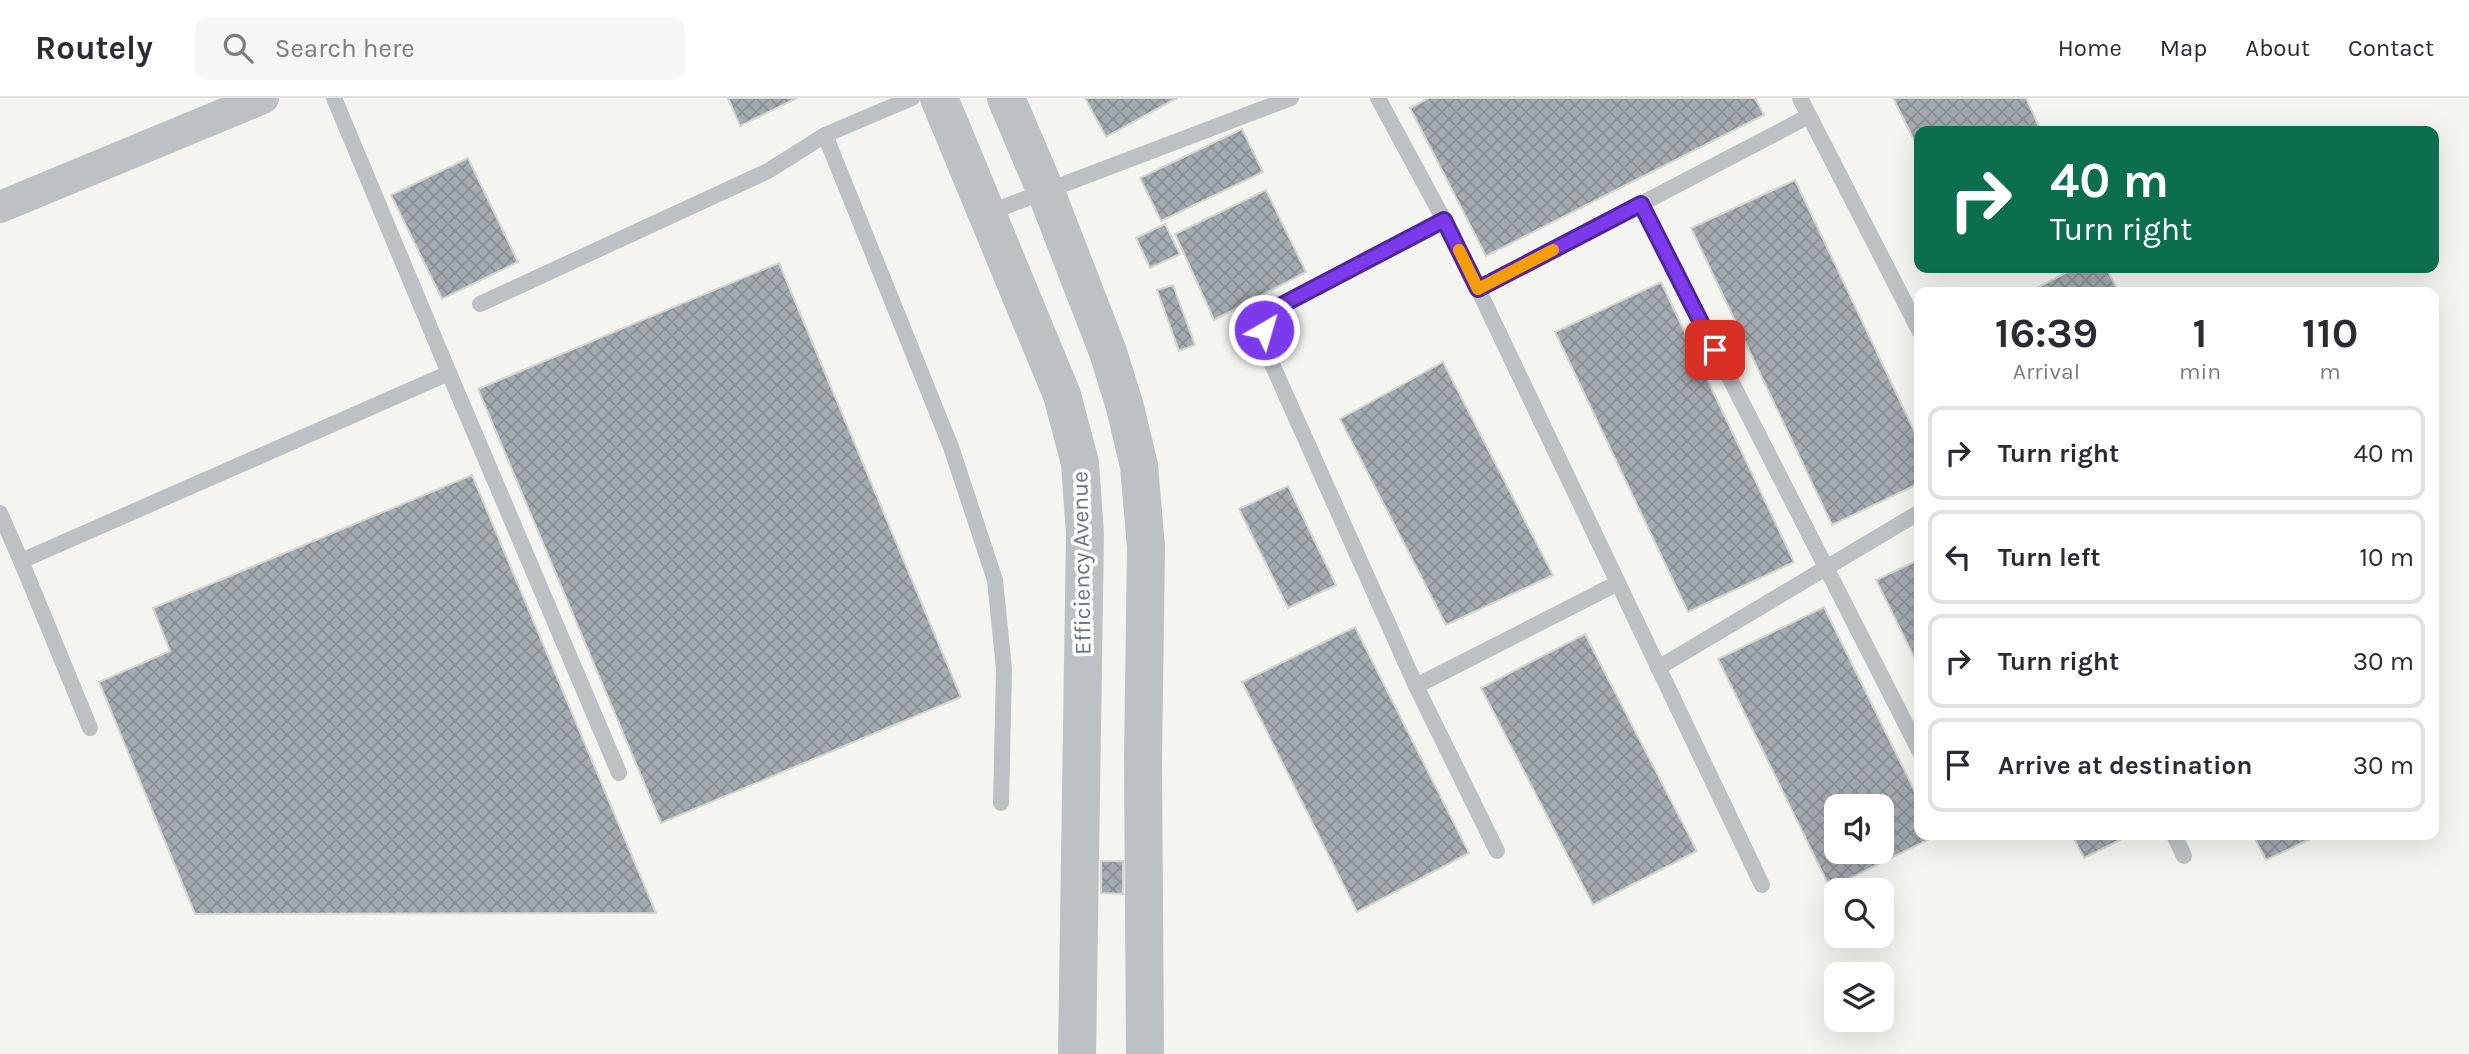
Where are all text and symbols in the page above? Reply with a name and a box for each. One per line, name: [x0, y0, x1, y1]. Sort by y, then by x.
search box: [195, 17, 685, 80]
text: Routely: [35, 29, 153, 67]
icon: search: [219, 29, 257, 67]
text: Search here: [275, 33, 415, 64]
text: Home: [2058, 34, 2122, 62]
text: Map: [2160, 34, 2207, 62]
text: About: [2245, 34, 2310, 62]
text: Contact: [2348, 34, 2434, 62]
text: 40 m: [2050, 152, 2169, 209]
icon: right: [1935, 154, 2026, 245]
text: Turn right: [2050, 211, 2192, 248]
position arrow: [1227, 293, 1301, 367]
text: 16:39: [1995, 308, 2098, 358]
text: 1: [2193, 308, 2208, 358]
text: 110: [2302, 308, 2358, 358]
pin: [1685, 320, 1745, 380]
icon: arrive: [1696, 331, 1734, 369]
text: Arrival: [2013, 358, 2080, 385]
text: min: [2179, 358, 2221, 385]
text: m: [2319, 358, 2341, 385]
icon: right: [1939, 434, 1977, 472]
text: Turn right: [1998, 438, 2119, 469]
text: 40 m: [2354, 438, 2414, 469]
street label: Efficiency Avenue: [1066, 471, 1097, 655]
icon: left: [1939, 538, 1977, 576]
text: Turn left: [1998, 542, 2100, 573]
text: 10 m: [2359, 542, 2414, 573]
icon: right: [1939, 642, 1977, 680]
text: Turn right: [1998, 646, 2119, 677]
text: 30 m: [2353, 646, 2414, 677]
icon: arrive: [1939, 746, 1977, 784]
text: Arrive at destination: [1998, 750, 2252, 781]
text: 30 m: [2353, 750, 2414, 781]
map controls: [1824, 794, 1894, 1032]
button: sound: [1824, 794, 1894, 864]
button: search: [1824, 878, 1894, 948]
button: layers: [1824, 962, 1894, 1032]

